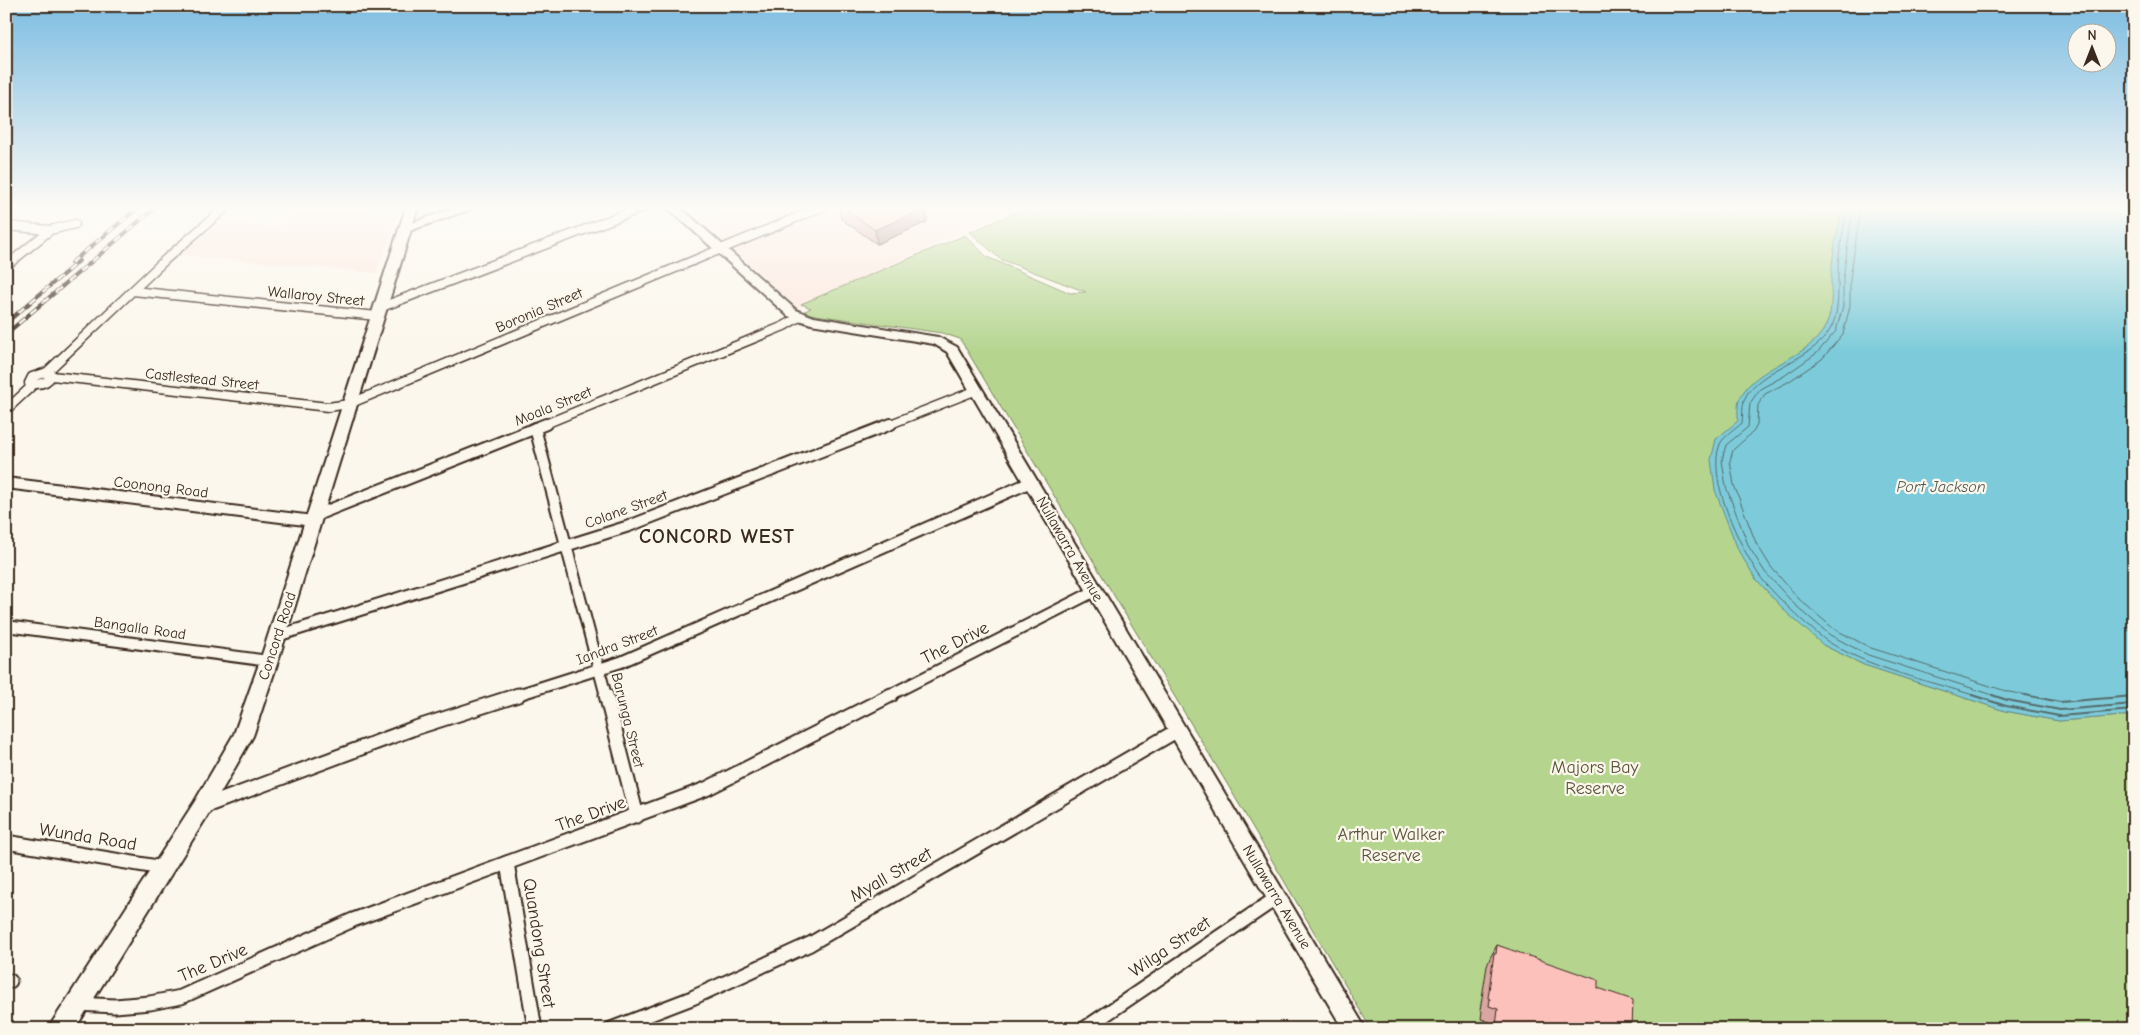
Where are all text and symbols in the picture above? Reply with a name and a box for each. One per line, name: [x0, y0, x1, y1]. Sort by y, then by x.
north arrow: [2068, 22, 2118, 72]
text: N: [2087, 27, 2097, 44]
street label: Wallaroy Street: [267, 282, 366, 310]
street label: Boronia Street: [493, 283, 586, 336]
street label: Castlestead Street: [144, 364, 260, 394]
street label: Moala Street: [512, 382, 595, 430]
street label: Coonong Road: [113, 472, 209, 502]
water label: Port Jackson: [1896, 478, 1986, 496]
street label: Colane Street: [582, 486, 670, 532]
street label: Nullawarra Avenue: [1033, 493, 1108, 605]
district label: CONCORD WEST: [639, 525, 795, 548]
street label: Concord Road: [254, 590, 300, 682]
street label: Bangalla Road: [93, 613, 187, 643]
street label: The Drive: [918, 617, 992, 669]
street label: Iandra Street: [574, 621, 661, 669]
street label: Barunga Street: [608, 671, 649, 770]
park label: Majors Bay Reserve: [1551, 757, 1640, 799]
street label: The Drive: [553, 792, 629, 836]
street label: Wunda Road: [38, 819, 138, 855]
park label: Arthur Walker Reserve: [1338, 824, 1445, 866]
street label: Nullawarra Avenue: [1239, 842, 1315, 953]
street label: Myall Street: [846, 843, 936, 907]
street label: Quandong Street: [518, 877, 560, 1010]
street label: Wilga Street: [1125, 912, 1215, 982]
street label: The Drive: [175, 939, 251, 987]

